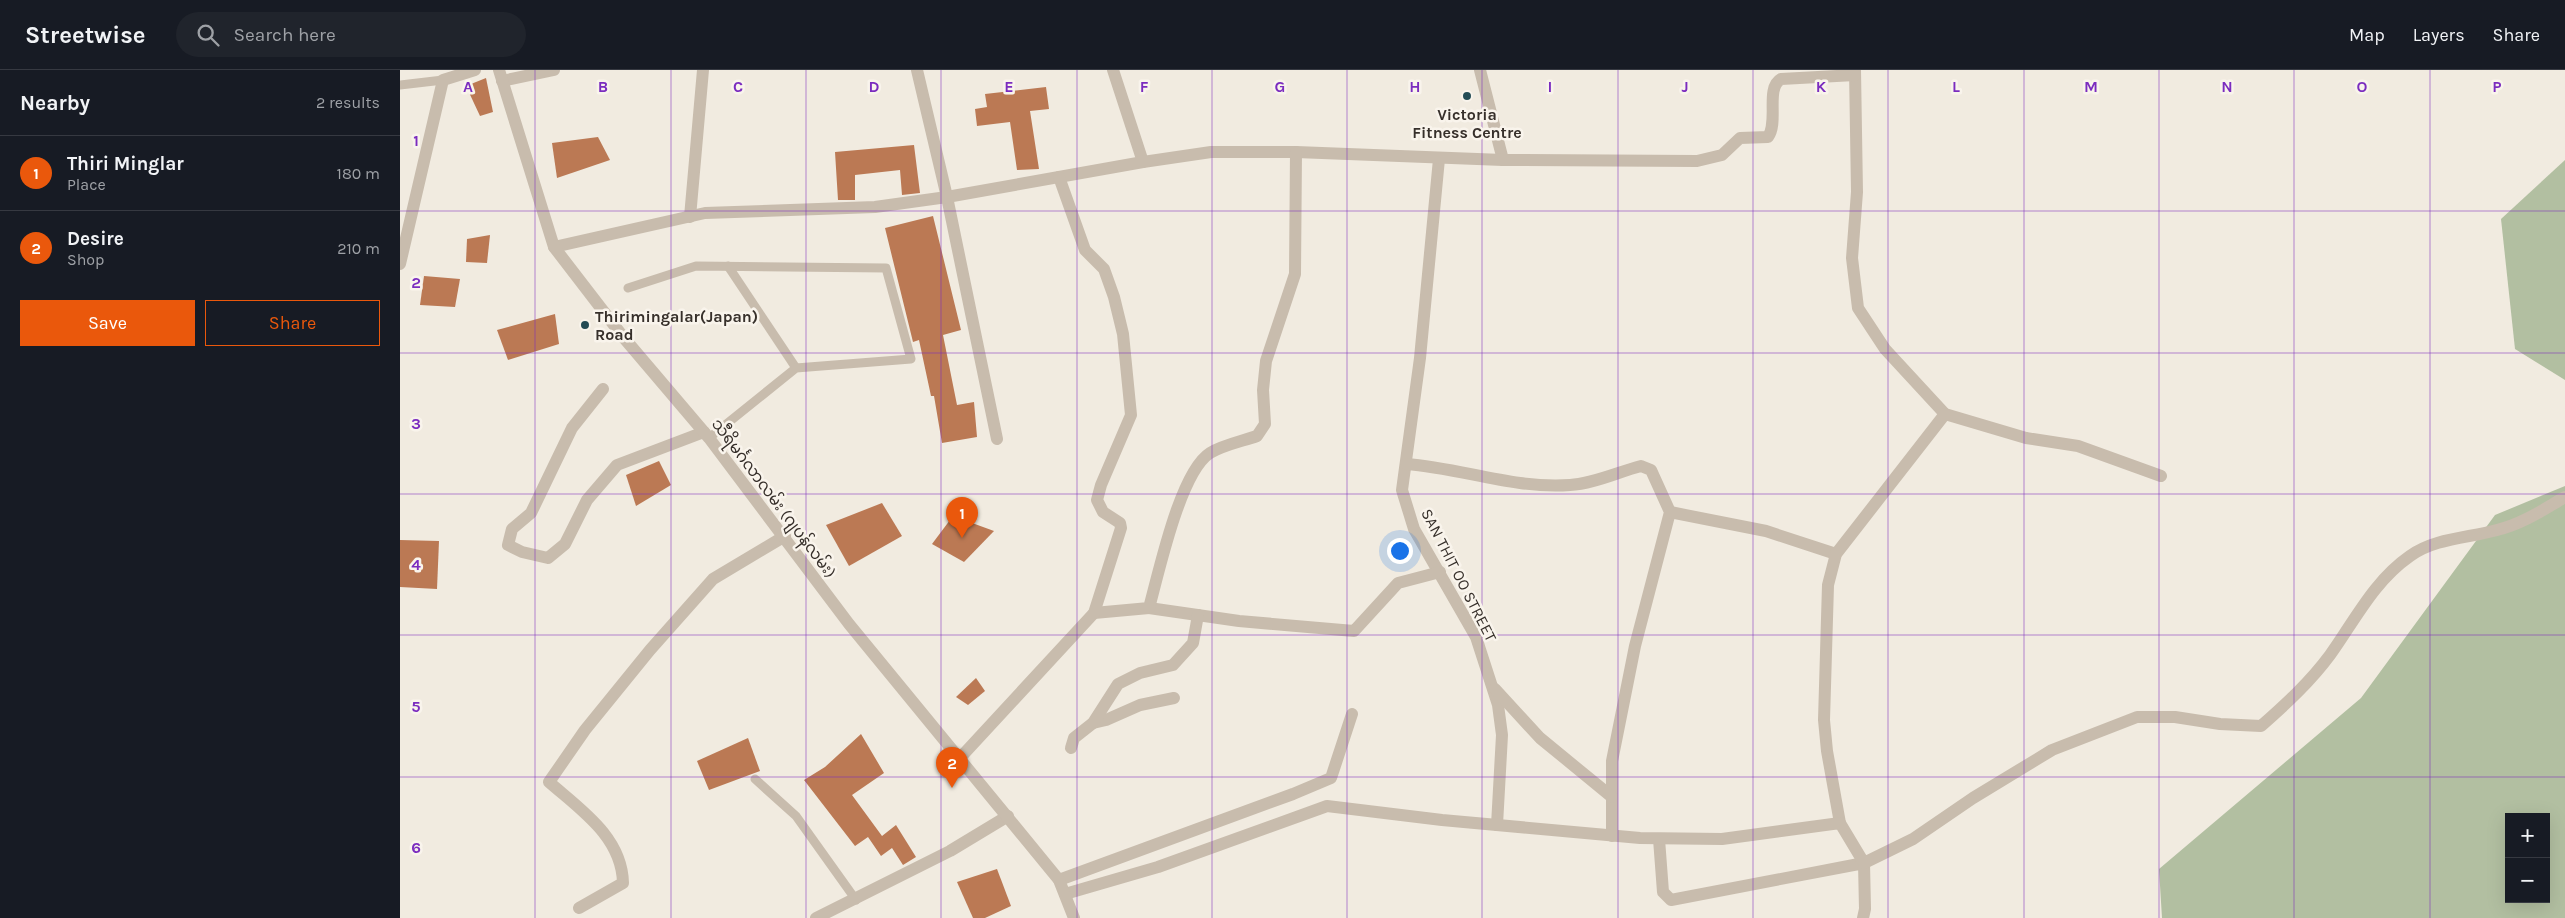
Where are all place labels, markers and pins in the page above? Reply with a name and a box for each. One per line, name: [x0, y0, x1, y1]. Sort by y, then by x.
marker: Victoria Fitness Centre: [1461, 90, 1473, 102]
place label: Victoria Fitness Centre: [1412, 105, 1522, 142]
place label: Thirimingalar(Japan) Road: [595, 307, 758, 344]
marker: Thirimingalar(Japan) Road: [579, 319, 591, 331]
pin: 1: [946, 497, 978, 538]
pin: 2: [936, 747, 968, 788]

